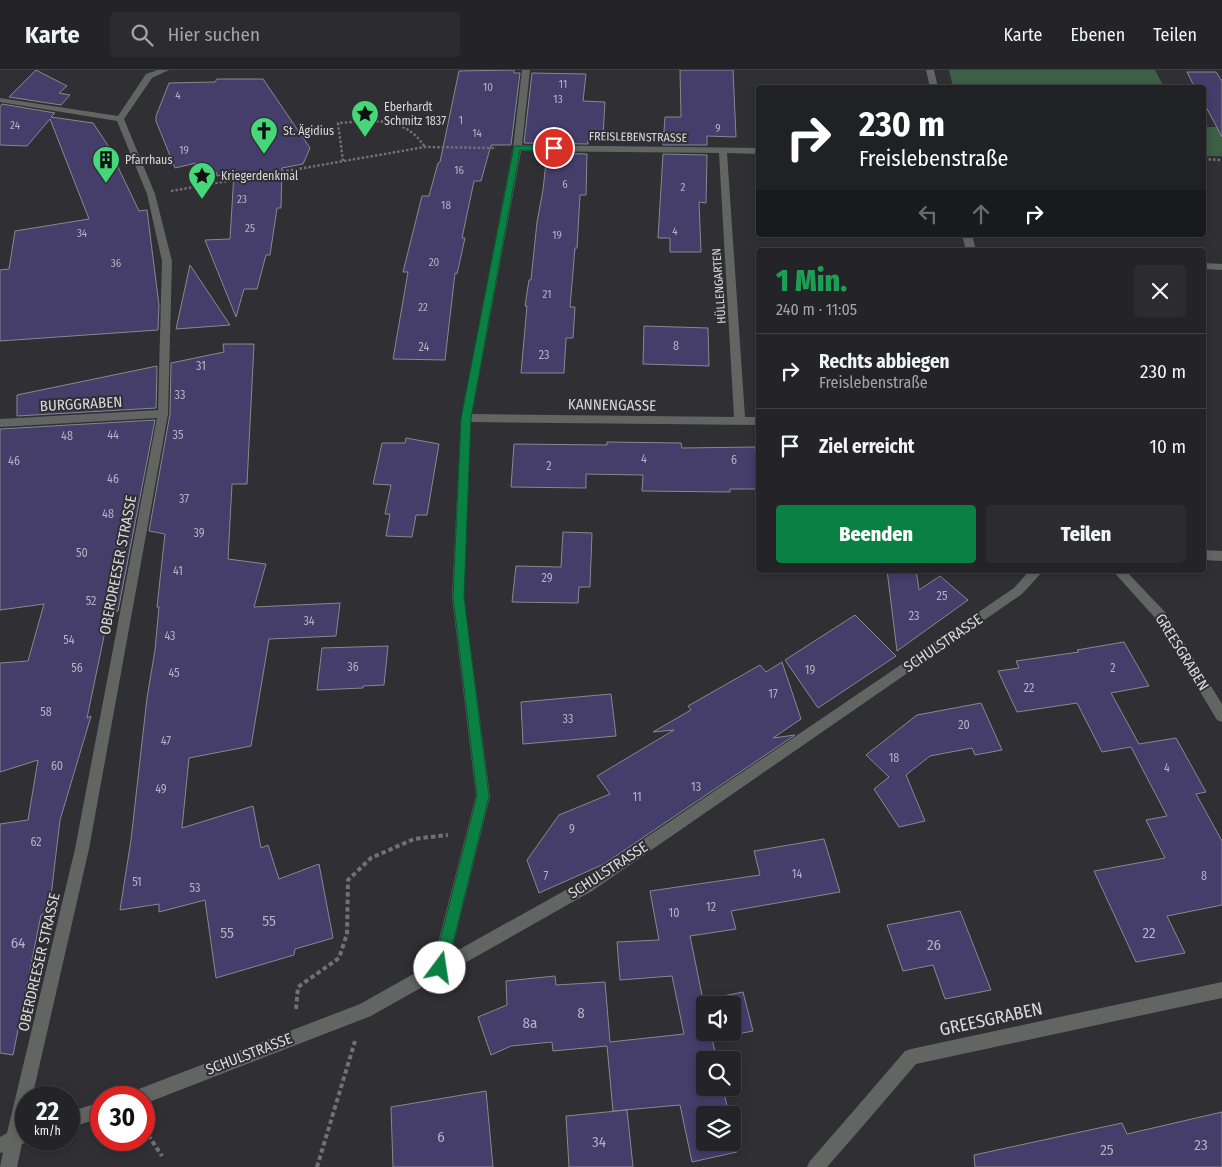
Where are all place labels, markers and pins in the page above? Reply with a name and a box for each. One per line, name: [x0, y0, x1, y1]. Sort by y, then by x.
place icon: Eberhardt Schmitz 1837: [350, 99, 380, 138]
place label: Eberhardt Schmitz 1837: [384, 100, 446, 128]
church icon: St. Ägidius: [249, 116, 279, 155]
place label: St. Ägidius: [283, 123, 334, 138]
pin: [533, 127, 575, 169]
building icon: Pfarrhaus: [91, 145, 121, 184]
place label: Pfarrhaus: [125, 153, 173, 167]
place icon: Kriegerdenkmal: [187, 161, 217, 200]
place label: Kriegerdenkmal: [221, 169, 298, 183]

